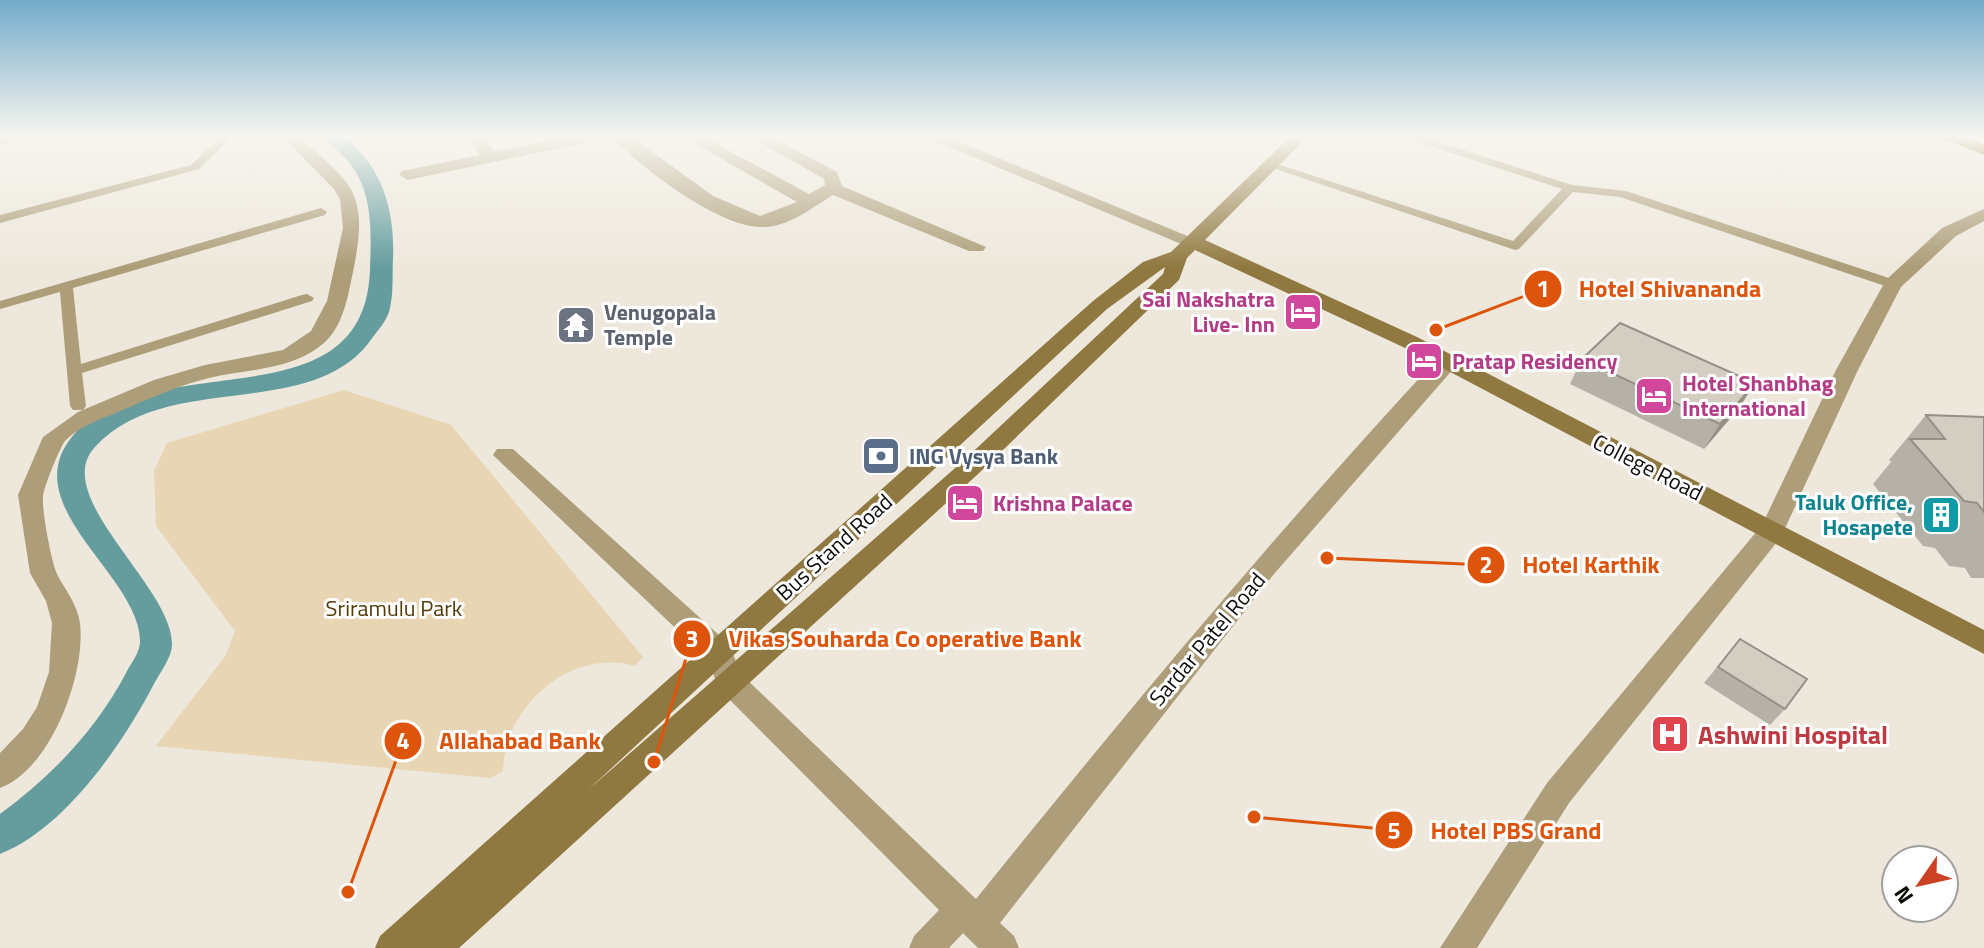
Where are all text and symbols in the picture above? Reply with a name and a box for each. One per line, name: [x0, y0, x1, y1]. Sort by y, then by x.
callout: Hotel Shivananda: [1523, 265, 1778, 313]
text: 1: [1536, 270, 1550, 306]
text: Hotel Shivananda: [1579, 270, 1761, 306]
place label: Sai Nakshatra Live- Inn: [1142, 282, 1275, 341]
hotel icon: Sai Nakshatra Live- Inn: [1282, 291, 1324, 333]
place label: Venugopala Temple: [604, 295, 716, 354]
temple icon: Venugopala Temple: [555, 304, 597, 346]
hotel icon: Pratap Residency: [1403, 340, 1445, 382]
place label: Pratap Residency: [1452, 344, 1617, 378]
place label: Hotel Shanbhag International: [1682, 366, 1833, 425]
hotel icon: Hotel Shanbhag International: [1633, 375, 1675, 417]
street label: College Road: [1587, 425, 1709, 509]
bank icon: ING Vysya Bank: [860, 435, 902, 477]
place label: ING Vysya Bank: [909, 439, 1059, 473]
hotel icon: Krishna Palace: [944, 482, 986, 524]
street label: Bus Stand Road: [768, 485, 900, 609]
place label: Taluk Office, Hosapete: [1795, 485, 1913, 544]
place label: Krishna Palace: [993, 486, 1133, 520]
building icon: Taluk Office, Hosapete: [1920, 494, 1962, 536]
callout: Hotel Karthik: [1466, 541, 1675, 589]
text: 2: [1479, 546, 1493, 582]
text: Hotel Karthik: [1522, 546, 1660, 582]
street label: Sardar Patel Road: [1141, 565, 1273, 713]
park label: Sriramulu Park: [326, 591, 463, 625]
callout: Vikas Souharda Co operative Bank: [672, 615, 1097, 663]
text: 3: [685, 620, 699, 656]
text: Vikas Souharda Co operative Bank: [728, 620, 1082, 656]
hospital icon: Ashwini Hospital: [1649, 713, 1691, 755]
place label: Ashwini Hospital: [1698, 715, 1888, 754]
callout: Allahabad Bank: [383, 717, 617, 765]
text: 4: [396, 722, 410, 758]
text: Allahabad Bank: [439, 722, 601, 758]
callout: Hotel PBS Grand: [1374, 806, 1617, 854]
text: 5: [1387, 812, 1401, 848]
text: Hotel PBS Grand: [1431, 812, 1602, 848]
north arrow: [1880, 844, 1960, 924]
text: N: [1885, 879, 1922, 911]

